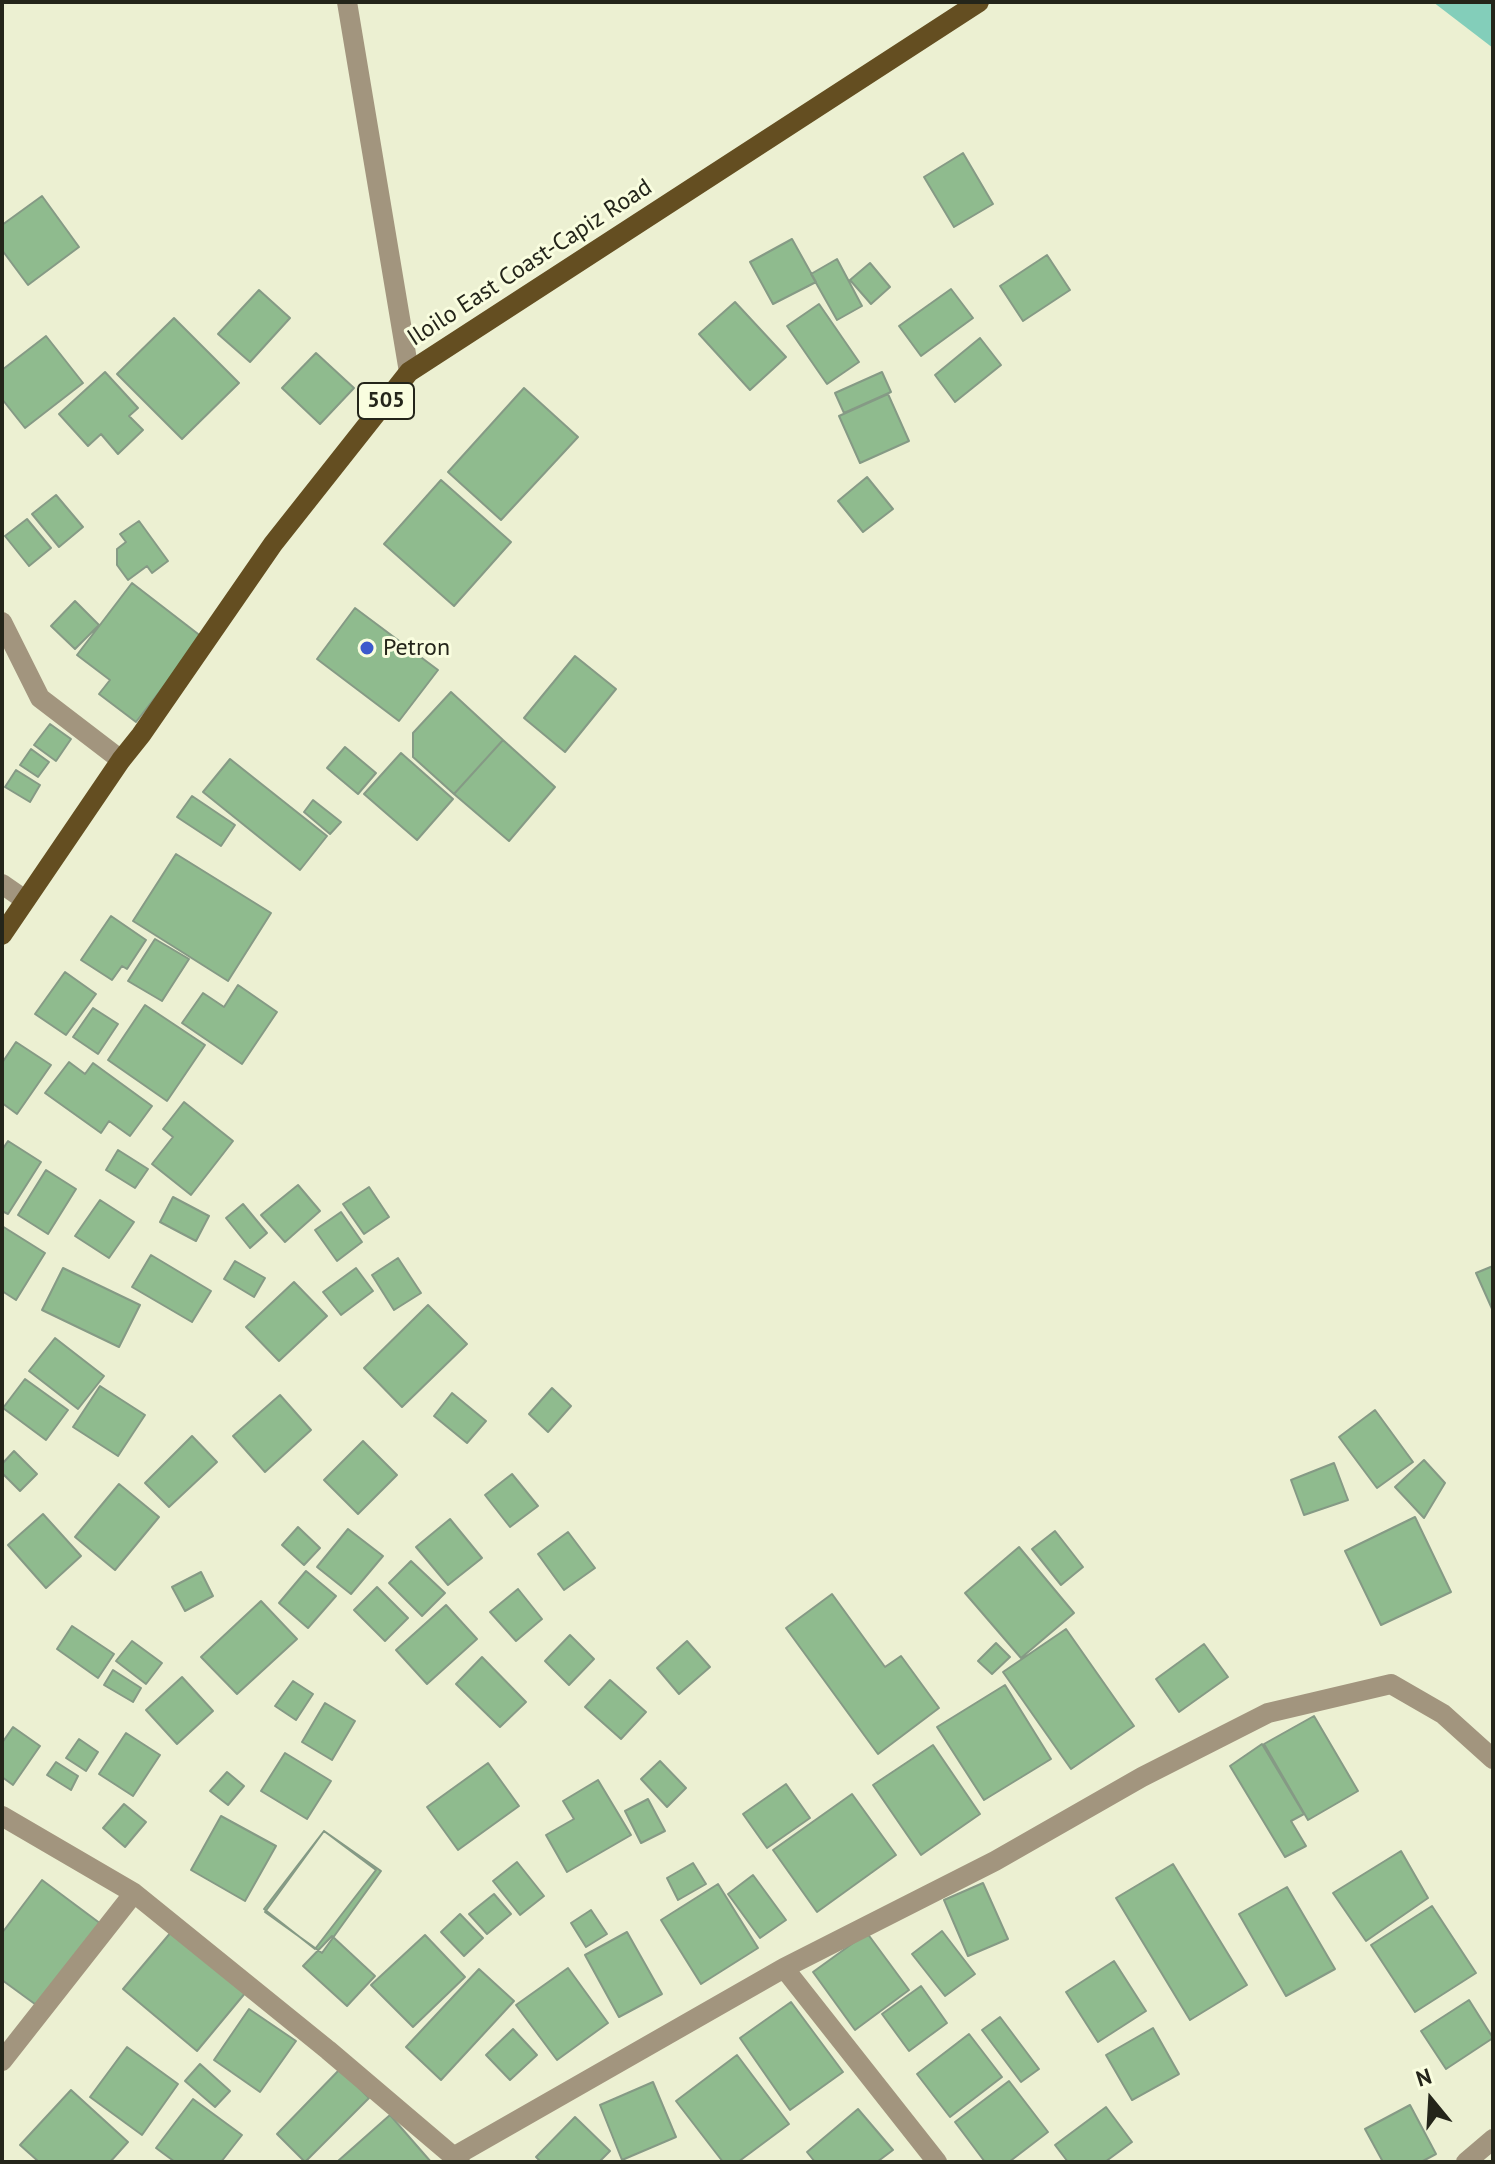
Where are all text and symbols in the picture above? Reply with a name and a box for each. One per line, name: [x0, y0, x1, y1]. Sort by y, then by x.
street label: Iloilo East Coast-Capiz Road: [403, 173, 657, 353]
road number: 505: [358, 383, 414, 419]
place label: Petron: [383, 634, 450, 662]
marker: Petron: [358, 639, 376, 657]
north arrow: [1391, 2060, 1471, 2140]
text: N: [1412, 2062, 1435, 2093]

